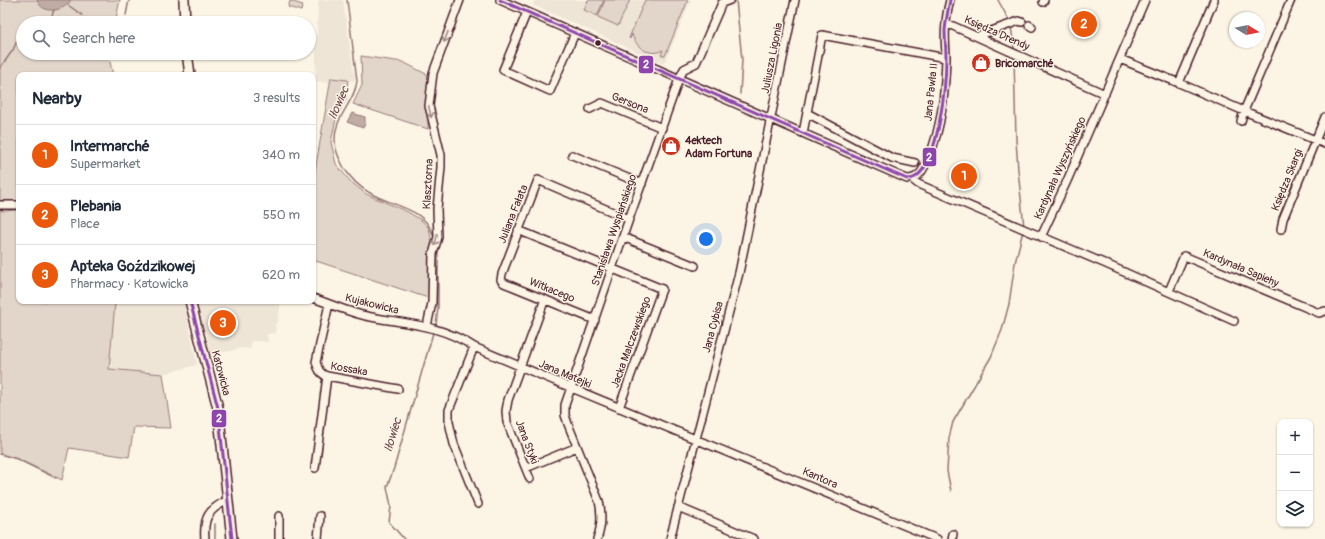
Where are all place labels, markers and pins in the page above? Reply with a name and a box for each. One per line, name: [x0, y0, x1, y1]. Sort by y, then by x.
pin: 2: [1071, 9, 1097, 39]
unlabelled marker: [593, 38, 603, 48]
shop icon: Bricomarché: [970, 52, 992, 74]
place label: Bricomarché: [995, 57, 1054, 70]
place label: 4ektech Adam Fortuna: [684, 134, 752, 160]
shop icon: 4ektech Adam Fortuna: [660, 135, 682, 157]
pin: 1: [951, 161, 977, 191]
pin: 3: [210, 308, 236, 338]

